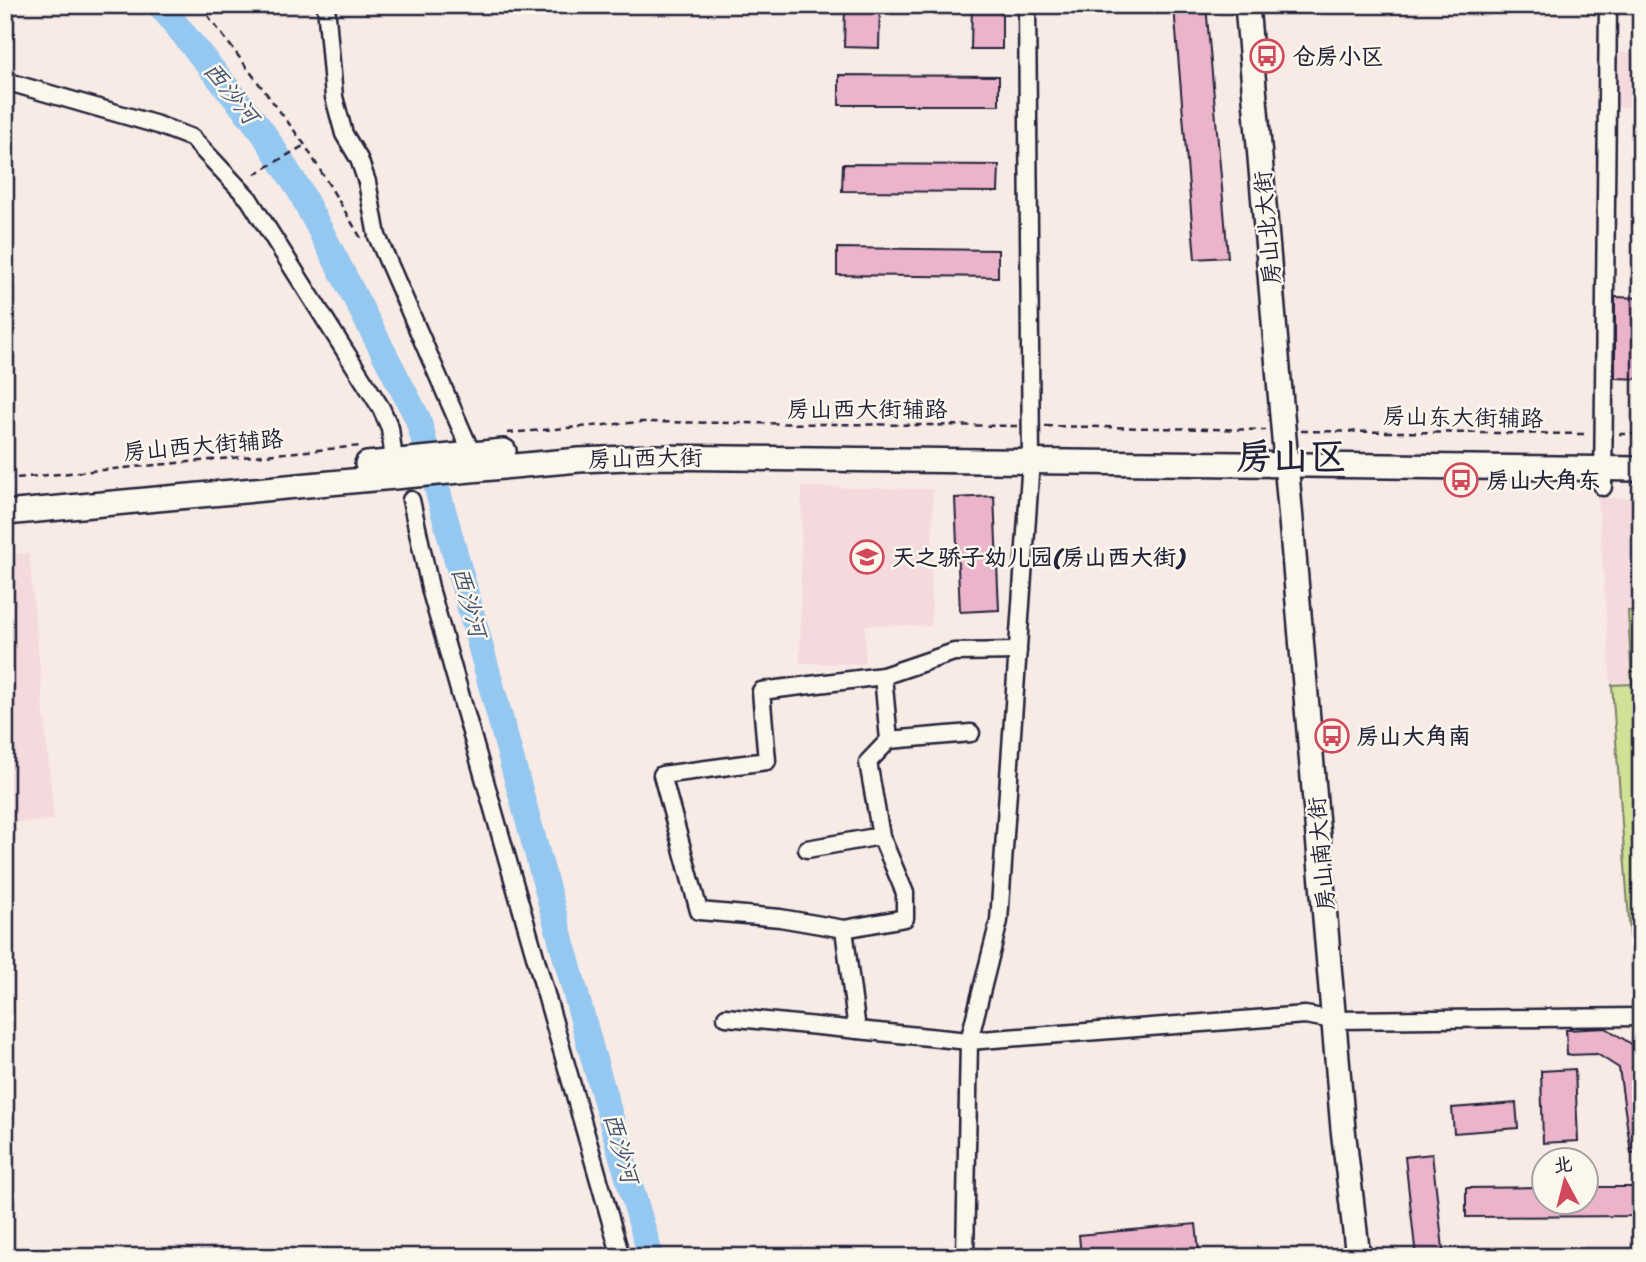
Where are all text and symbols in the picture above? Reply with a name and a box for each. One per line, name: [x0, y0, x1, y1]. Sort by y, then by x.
place label: 仓房小区: [1292, 36, 1384, 77]
bus stop icon: 仓房小区: [1248, 37, 1286, 75]
water label: 西沙河: [192, 52, 272, 137]
street label: 房山北大街: [1242, 169, 1293, 287]
street label: 房山西大街辅路: [787, 389, 948, 430]
street label: 房山东大街辅路: [1382, 396, 1544, 439]
street label: 房山西大街辅路: [121, 418, 285, 473]
district label: 房山区: [1236, 424, 1347, 489]
street label: 房山西大街: [587, 437, 703, 480]
place label: 房山大角东: [1486, 460, 1601, 501]
bus stop icon: 房山大角东: [1442, 461, 1480, 499]
place label: 天之骄子幼儿园(房山西大街): [892, 537, 1186, 578]
school or university icon: 天之骄子幼儿园(房山西大街): [848, 538, 886, 576]
water label: 西沙河: [439, 562, 500, 646]
place label: 房山大角南: [1356, 716, 1471, 757]
bus stop icon: 房山大角南: [1313, 717, 1351, 755]
street label: 房山南大街: [1296, 795, 1347, 913]
water label: 西沙河: [591, 1108, 652, 1192]
north arrow: [1530, 1146, 1600, 1216]
text: 北: [1552, 1147, 1574, 1182]

